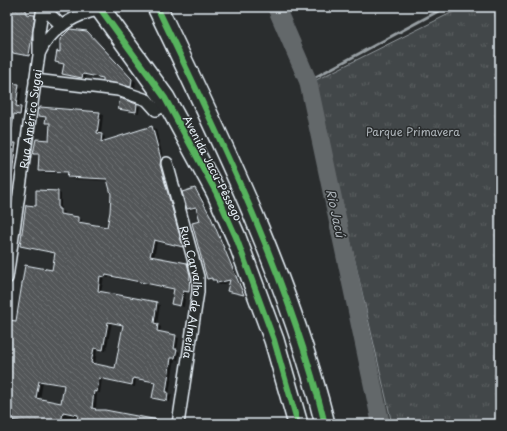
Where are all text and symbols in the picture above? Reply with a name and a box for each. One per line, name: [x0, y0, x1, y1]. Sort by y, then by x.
street label: Rua Américo Sugai: [14, 68, 45, 170]
street label: Avenida Jacu-Pêssego: [179, 112, 247, 224]
park label: Parque Primavera: [366, 123, 460, 140]
water label: Rio Jacú: [322, 187, 350, 240]
street label: Rua Carvalho de Almeida: [176, 224, 207, 360]

